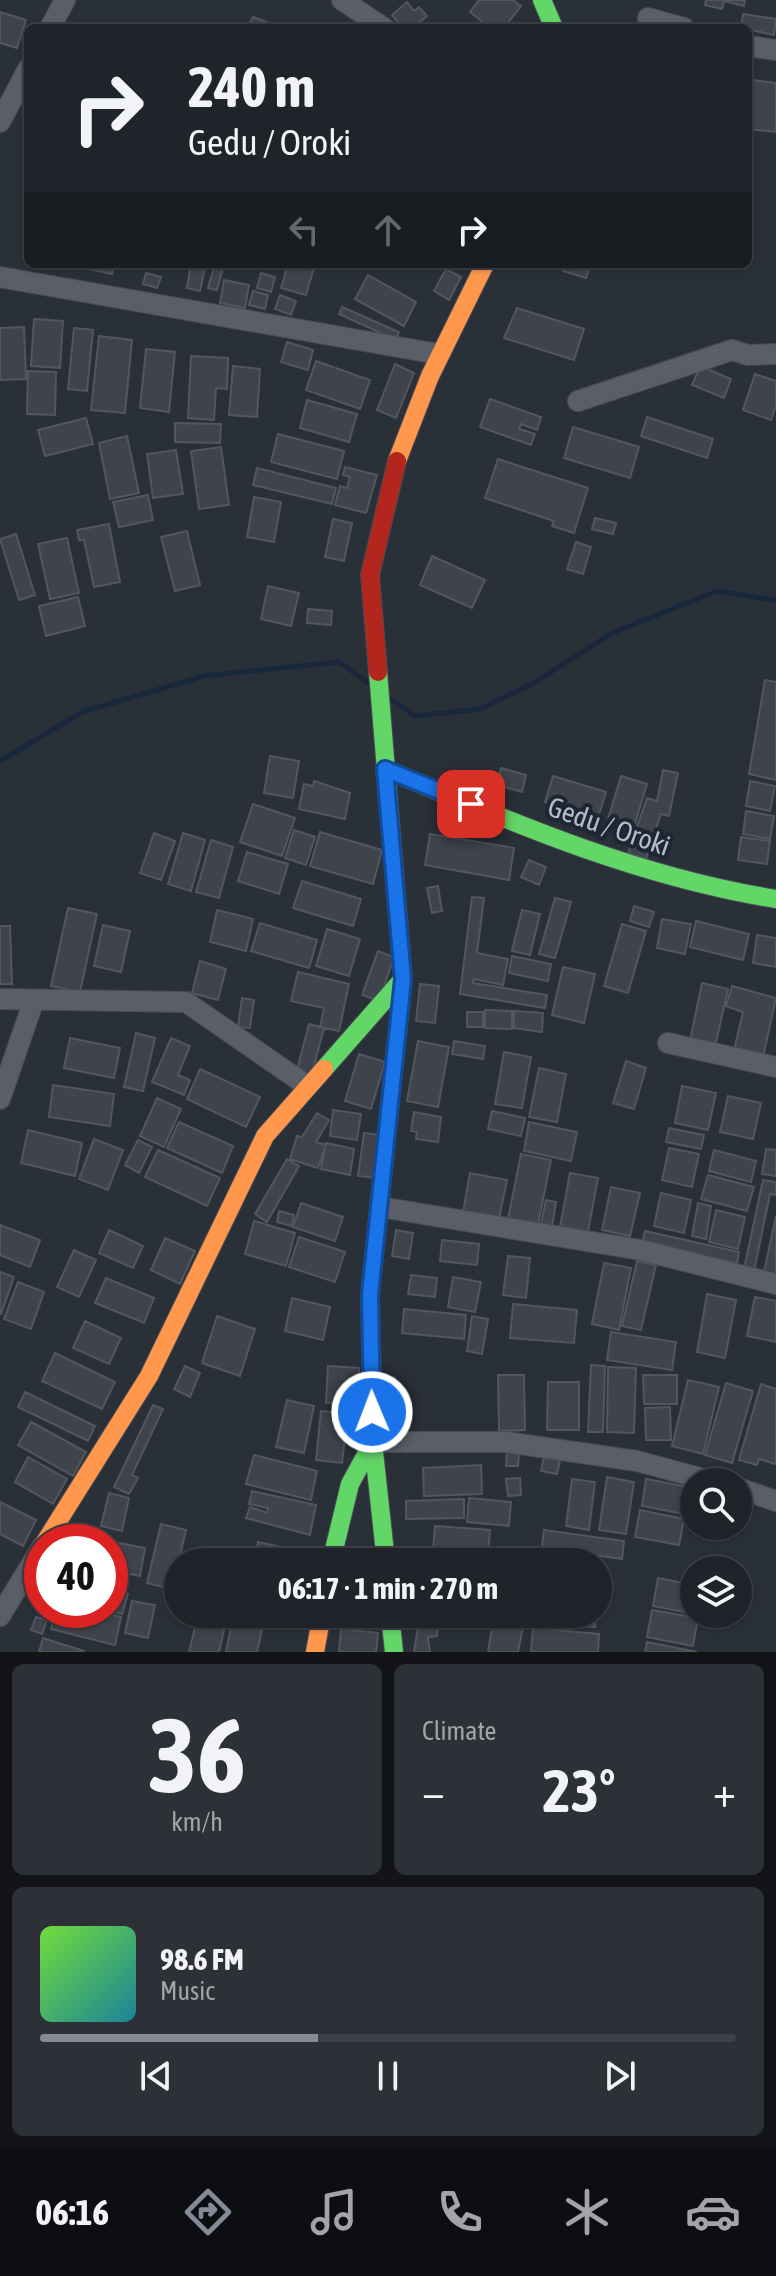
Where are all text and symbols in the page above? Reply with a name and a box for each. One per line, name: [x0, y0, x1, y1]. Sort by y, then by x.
text: 240 m: [188, 55, 315, 119]
icon: right: [56, 56, 160, 160]
text: Gedu / Oroki: [188, 121, 351, 163]
icon: left: [282, 208, 326, 252]
icon: ahead: [366, 208, 410, 252]
icon: right: [450, 208, 494, 252]
pin: [437, 770, 505, 838]
icon: arrive: [449, 782, 493, 826]
street label: Gedu / Oroki: [544, 790, 674, 862]
position arrow: [330, 1370, 414, 1454]
map controls: [680, 1468, 752, 1628]
button: search: [680, 1468, 752, 1540]
speed limit sign: 40: [24, 1524, 128, 1628]
button: layers: [680, 1556, 752, 1628]
text: 06:17 · 1 min · 270 m: [278, 1571, 498, 1605]
text: 36: [148, 1695, 246, 1814]
text: Climate: [422, 1716, 496, 1746]
text: 23°: [543, 1756, 615, 1825]
text: −: [422, 1766, 445, 1816]
text: +: [713, 1766, 736, 1816]
text: km/h: [171, 1807, 223, 1837]
text: 98.6 FM: [160, 1942, 244, 1976]
text: Music: [160, 1976, 215, 2006]
icon: previous: [134, 2054, 178, 2098]
icon: pause: [366, 2054, 410, 2098]
icon: next: [598, 2054, 642, 2098]
icon: directions: [180, 2184, 236, 2240]
icon: music: [306, 2184, 362, 2240]
icon: phone: [432, 2184, 488, 2240]
icon: climate: [559, 2184, 615, 2240]
icon: car: [685, 2184, 741, 2240]
text: 06:16: [35, 2191, 109, 2233]

